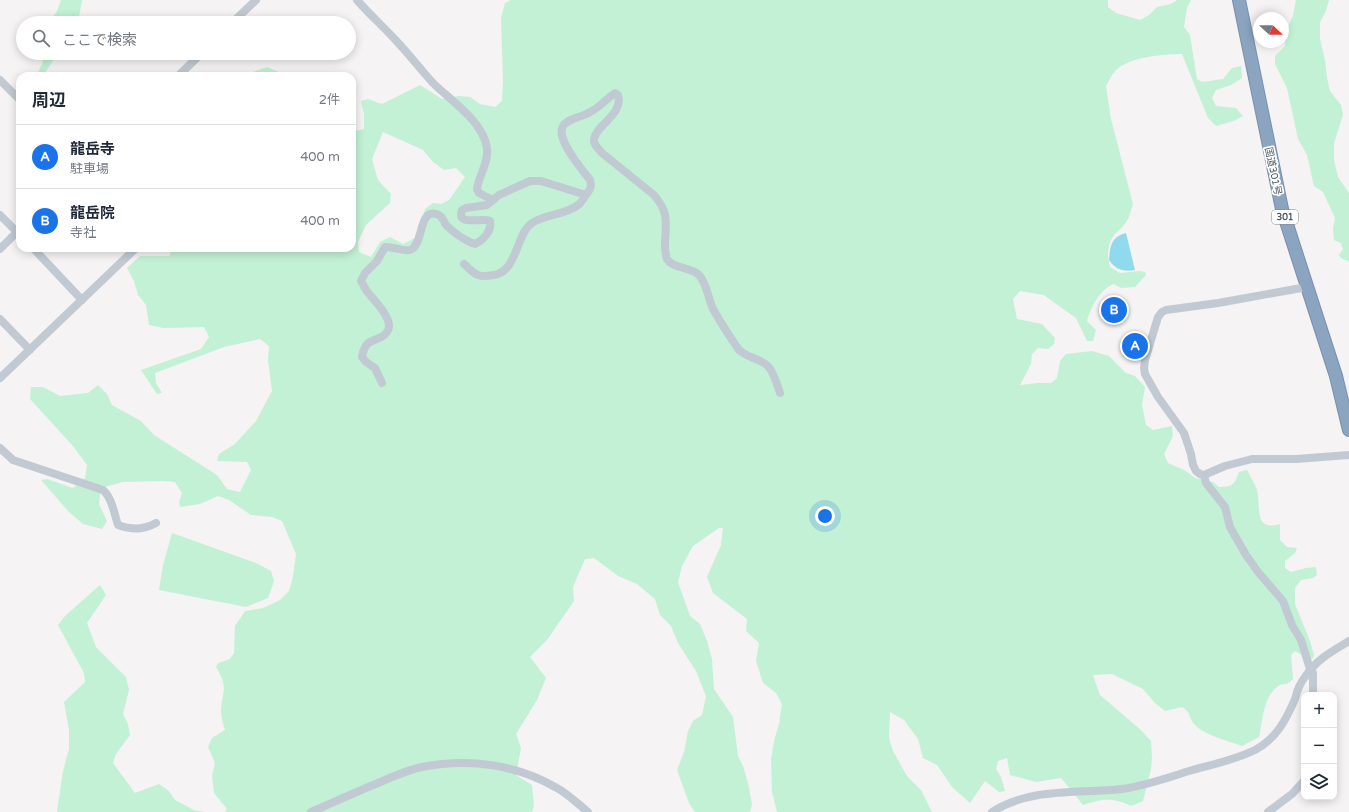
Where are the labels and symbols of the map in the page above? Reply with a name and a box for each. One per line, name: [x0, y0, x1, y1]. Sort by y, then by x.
north arrow: [1253, 12, 1289, 48]
street label: 国道301号: [1262, 146, 1284, 196]
road number: 301: [1272, 210, 1298, 224]
pin: B: [1101, 295, 1127, 325]
pin: A: [1122, 331, 1148, 361]
your location: [815, 506, 835, 526]

